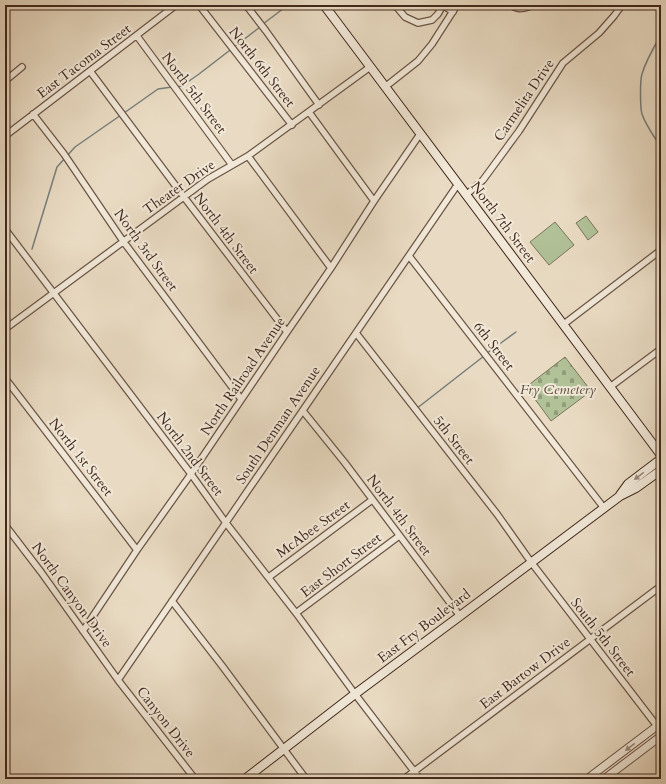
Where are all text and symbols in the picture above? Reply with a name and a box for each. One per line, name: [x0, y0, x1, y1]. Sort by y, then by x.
street label: East Tacoma Street: [33, 19, 135, 103]
street label: North 6th Street: [225, 23, 300, 112]
street label: North 5th Street: [157, 48, 231, 138]
street label: Carmelita Drive: [489, 55, 559, 145]
street label: Theater Drive: [139, 155, 219, 219]
street label: North 7th Street: [466, 177, 540, 267]
street label: North 4th Street: [189, 188, 263, 278]
street label: North 3rd Street: [110, 205, 183, 296]
street label: North Railroad Avenue: [196, 313, 290, 439]
street label: 6th Street: [469, 318, 519, 375]
street label: South Denman Avenue: [231, 362, 325, 488]
park label: Fry Cemetery: [520, 380, 596, 399]
street label: North 2nd Street: [152, 408, 228, 500]
street label: 5th Street: [429, 412, 479, 469]
street label: North 1st Street: [45, 414, 118, 500]
street label: North 4th Street: [362, 470, 436, 560]
one-way arrow: [633, 472, 644, 480]
street label: McAbee Street: [272, 495, 354, 562]
street label: East Short Street: [297, 528, 386, 602]
street label: North Canyon Drive: [27, 539, 117, 651]
street label: East Fry Boulevard: [373, 584, 475, 667]
street label: South 5th Street: [566, 594, 640, 681]
street label: East Bartow Drive: [476, 633, 574, 713]
street label: Canyon Drive: [132, 683, 200, 761]
one-way arrow: [624, 743, 635, 751]

